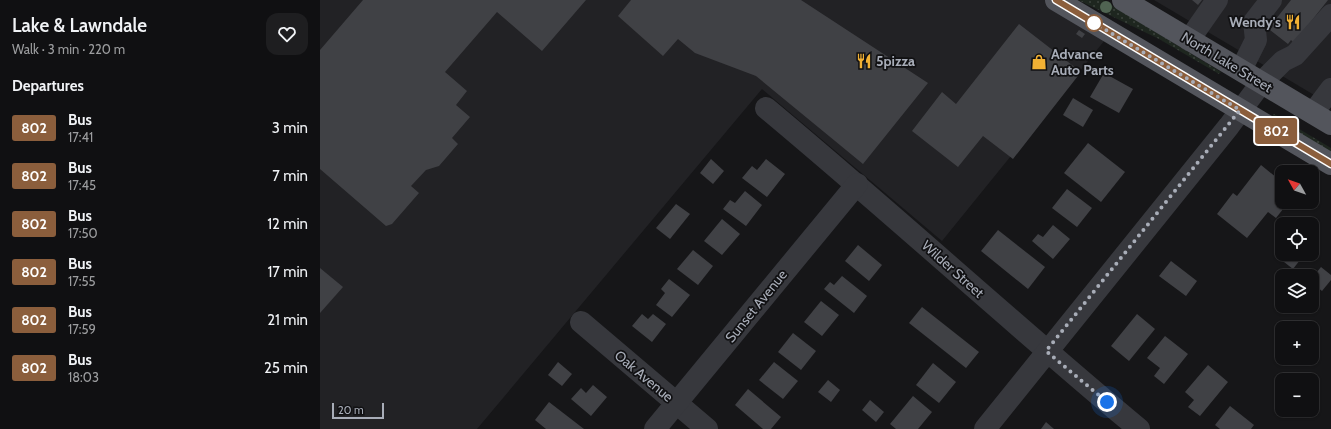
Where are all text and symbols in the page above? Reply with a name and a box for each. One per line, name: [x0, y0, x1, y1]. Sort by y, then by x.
button: heart: [266, 13, 308, 55]
place label: Wendy's: [1229, 13, 1281, 31]
restaurant icon: Wendy's: [1284, 13, 1302, 31]
text: Lake & Lawndale: [12, 14, 147, 37]
unlabelled marker: [1085, 14, 1103, 32]
street label: North Lake Street: [1178, 28, 1276, 96]
text: Walk · 3 min · 220 m: [12, 41, 125, 57]
place label: Advance Auto Parts: [1051, 45, 1114, 79]
restaurant icon: 5pizza: [855, 52, 873, 70]
place label: 5pizza: [876, 52, 915, 70]
shop icon: Advance Auto Parts: [1030, 53, 1048, 71]
text: Departures: [12, 77, 84, 95]
text: Bus: [68, 111, 92, 129]
line badge: 802: [1253, 118, 1299, 144]
text: 802: [21, 119, 47, 137]
text: 3 min: [272, 119, 308, 137]
text: 802: [1263, 122, 1289, 140]
text: 17:41: [68, 129, 93, 145]
text: Bus: [68, 159, 92, 177]
north arrow: [1275, 165, 1319, 209]
map controls: [1275, 165, 1319, 417]
text: 802: [21, 167, 47, 185]
text: 7 min: [272, 167, 308, 185]
text: 17:45: [68, 177, 96, 193]
text: Bus: [68, 207, 92, 225]
text: 802: [21, 215, 47, 233]
text: 12 min: [267, 215, 308, 233]
button: locate: [1275, 217, 1319, 261]
text: 17:50: [68, 225, 98, 241]
street label: Wilder Street: [918, 236, 988, 302]
text: Bus: [68, 255, 92, 273]
text: 802: [21, 263, 47, 281]
text: 17 min: [267, 263, 308, 281]
street label: Sunset Avenue: [721, 266, 791, 346]
button: layers: [1275, 269, 1319, 313]
text: 17:55: [68, 273, 96, 289]
text: Bus: [68, 303, 92, 321]
text: 802: [21, 311, 47, 329]
text: 21 min: [267, 311, 308, 329]
text: 17:59: [68, 321, 96, 337]
button: +: [1275, 321, 1319, 365]
street label: Oak Avenue: [611, 346, 677, 406]
text: Bus: [68, 351, 92, 369]
text: 802: [21, 359, 47, 377]
text: 25 min: [264, 359, 308, 377]
text: 18:03: [68, 369, 99, 385]
button: −: [1275, 373, 1319, 417]
your location: [1097, 392, 1117, 412]
scale bar: [332, 401, 384, 420]
text: 20 m: [338, 403, 364, 417]

